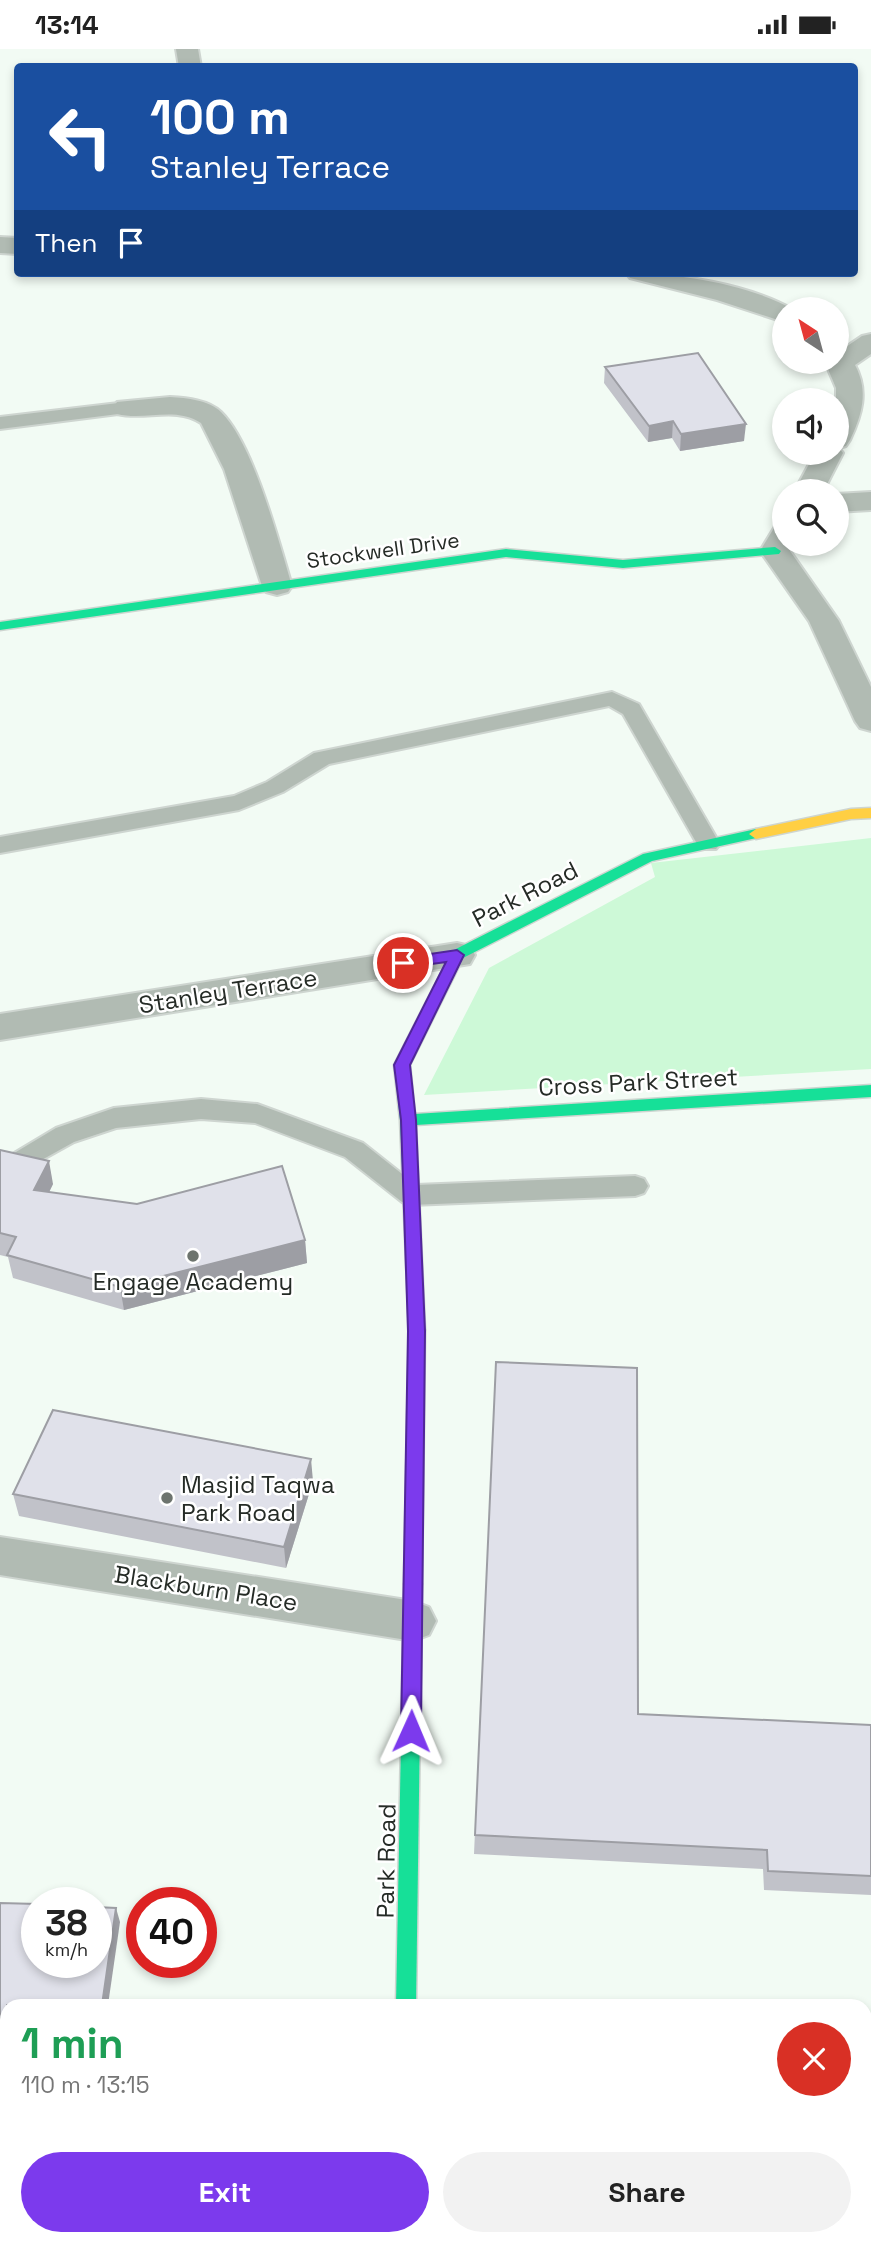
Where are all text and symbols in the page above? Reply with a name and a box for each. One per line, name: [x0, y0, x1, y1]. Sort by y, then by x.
text: 13:14: [35, 8, 99, 42]
text: 100 m: [150, 86, 290, 148]
icon: left: [35, 91, 126, 182]
text: Stanley Terrace: [150, 147, 390, 187]
icon: arrive: [112, 224, 150, 262]
text: Then: [35, 226, 98, 260]
north arrow: [772, 297, 849, 375]
map controls: [772, 297, 849, 556]
button: sound: [772, 388, 849, 465]
button: search: [772, 479, 849, 556]
street label: Stockwell Drive: [305, 526, 461, 574]
street label: Park Road: [467, 854, 583, 934]
pin: [373, 933, 433, 993]
icon: arrive: [384, 944, 422, 982]
street label: Stanley Terrace: [137, 962, 319, 1020]
street label: Cross Park Street: [537, 1061, 739, 1103]
marker: Engage Academy: [185, 1248, 201, 1264]
place label: Engage Academy: [93, 1266, 293, 1297]
place label: Masjid Taqwa Park Road: [181, 1469, 335, 1528]
marker: Masjid Taqwa Park Road: [159, 1490, 175, 1506]
street label: Blackburn Place: [112, 1558, 300, 1618]
position arrow: [374, 1694, 448, 1768]
street label: Park Road: [369, 1803, 403, 1919]
speed limit sign: 40: [126, 1887, 217, 1978]
text: 38: [45, 1901, 88, 1945]
text: km/h: [45, 1938, 88, 1961]
text: 1 min: [21, 2017, 124, 2070]
button: close: [777, 2022, 851, 2096]
text: 110 m · 13:15: [21, 2070, 150, 2100]
button: Exit: [21, 2152, 429, 2232]
button: Share: [443, 2152, 851, 2232]

